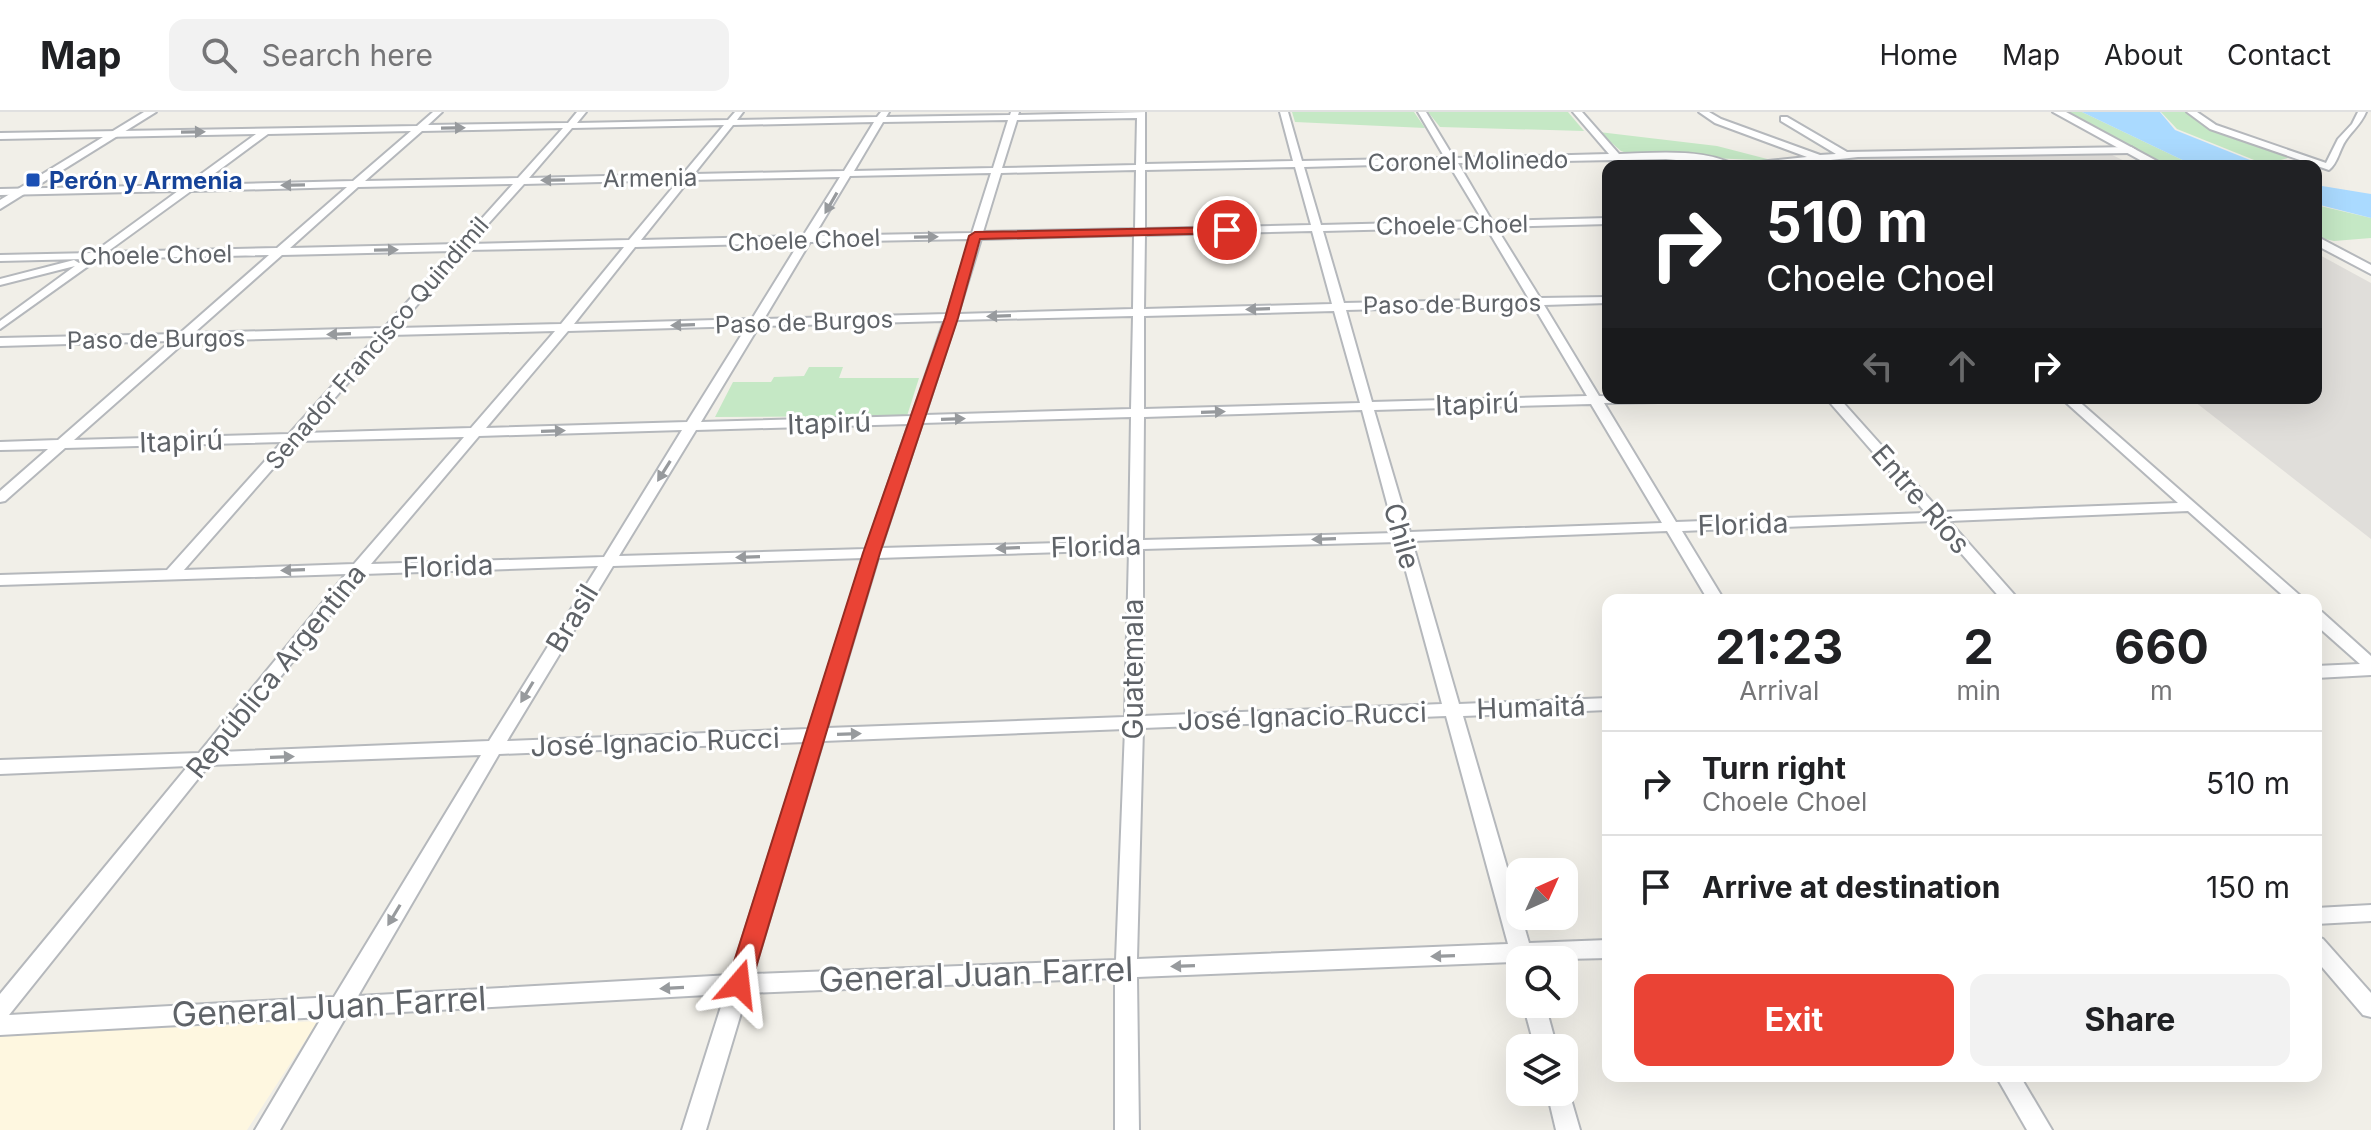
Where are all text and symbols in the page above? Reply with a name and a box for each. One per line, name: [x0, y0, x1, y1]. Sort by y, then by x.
search box: [169, 19, 729, 91]
text: Map: [40, 32, 121, 78]
icon: search: [197, 33, 241, 77]
text: Search here: [261, 37, 433, 73]
text: Home: [1879, 38, 1958, 72]
text: Map: [2002, 38, 2060, 72]
text: About: [2104, 38, 2183, 72]
text: Contact: [2227, 38, 2331, 72]
one-way arrow: [441, 121, 466, 134]
one-way arrow: [181, 126, 206, 139]
street label: Coronel Molinedo: [1367, 145, 1569, 177]
street label: Armenia: [603, 163, 697, 193]
place label: Perón y Armenia: [49, 166, 243, 195]
marker: Perón y Armenia: [24, 171, 42, 189]
one-way arrow: [540, 174, 565, 186]
one-way arrow: [280, 179, 305, 192]
text: 510 m: [1766, 188, 1928, 256]
one-way arrow: [824, 192, 838, 214]
icon: right: [1634, 192, 1738, 296]
pin: [1193, 196, 1261, 264]
icon: arrive: [1205, 208, 1249, 252]
street label: Choele Choel: [1375, 209, 1529, 241]
street label: Senador Francisco Quindimil: [260, 211, 494, 475]
street label: Choele Choel: [727, 223, 881, 257]
one-way arrow: [914, 231, 939, 244]
street label: Choele Choel: [79, 239, 233, 271]
one-way arrow: [374, 244, 399, 256]
text: Choele Choel: [1766, 256, 1995, 300]
street label: Paso de Burgos: [1363, 288, 1541, 320]
one-way arrow: [1245, 303, 1270, 315]
street label: Paso de Burgos: [714, 304, 894, 340]
one-way arrow: [986, 310, 1011, 323]
one-way arrow: [670, 319, 695, 331]
street label: Paso de Burgos: [67, 323, 245, 355]
one-way arrow: [326, 328, 351, 340]
icon: left: [1856, 344, 1900, 388]
icon: ahead: [1940, 344, 1984, 388]
icon: right: [2024, 344, 2068, 388]
street label: Itapirú: [1434, 386, 1520, 422]
street label: Itapirú: [786, 405, 872, 441]
one-way arrow: [1201, 406, 1226, 419]
one-way arrow: [941, 413, 966, 426]
street label: Itapirú: [138, 423, 224, 459]
one-way arrow: [541, 424, 566, 437]
street label: Entre Ríos: [1864, 438, 1978, 560]
one-way arrow: [657, 460, 671, 482]
street label: Chile: [1376, 499, 1428, 573]
street label: Florida: [1697, 505, 1789, 543]
street label: Florida: [1050, 527, 1142, 565]
one-way arrow: [1311, 533, 1336, 546]
one-way arrow: [995, 542, 1020, 555]
street label: Florida: [402, 547, 494, 585]
one-way arrow: [735, 550, 760, 563]
street label: República Argentina: [179, 557, 373, 785]
one-way arrow: [280, 564, 305, 577]
street label: Brasil: [539, 578, 605, 658]
street label: Guatemala: [1116, 598, 1150, 740]
text: 21:23: [1715, 617, 1843, 676]
text: 2: [1964, 617, 1994, 676]
text: 660: [2114, 617, 2209, 676]
text: Arrival: [1739, 675, 1819, 706]
text: min: [1957, 675, 2001, 706]
text: m: [2150, 675, 2173, 706]
one-way arrow: [521, 681, 535, 703]
street label: Humaitá: [1476, 688, 1586, 726]
street label: José Ignacio Rucci: [1177, 695, 1427, 737]
street label: José Ignacio Rucci: [530, 721, 780, 763]
one-way arrow: [837, 727, 862, 740]
one-way arrow: [270, 750, 295, 763]
text: Turn right: [1702, 750, 1846, 786]
icon: right: [1634, 761, 1678, 805]
text: 510 m: [2206, 765, 2290, 801]
text: Choele Choel: [1702, 786, 1867, 817]
north arrow: [1506, 858, 1578, 930]
map controls: [1506, 858, 1578, 1106]
icon: arrive: [1634, 865, 1678, 909]
text: Arrive at destination: [1702, 869, 2000, 905]
text: 150 m: [2206, 869, 2290, 905]
one-way arrow: [387, 904, 401, 927]
position arrow: [697, 942, 781, 1026]
button: search: [1506, 946, 1578, 1018]
street label: General Juan Farrel: [818, 948, 1134, 1000]
one-way arrow: [1430, 949, 1455, 962]
one-way arrow: [1170, 959, 1195, 972]
button: Exit: [1634, 974, 1954, 1066]
button: Share: [1970, 974, 2290, 1066]
street label: General Juan Farrel: [171, 977, 487, 1035]
one-way arrow: [659, 981, 684, 994]
button: layers: [1506, 1034, 1578, 1106]

